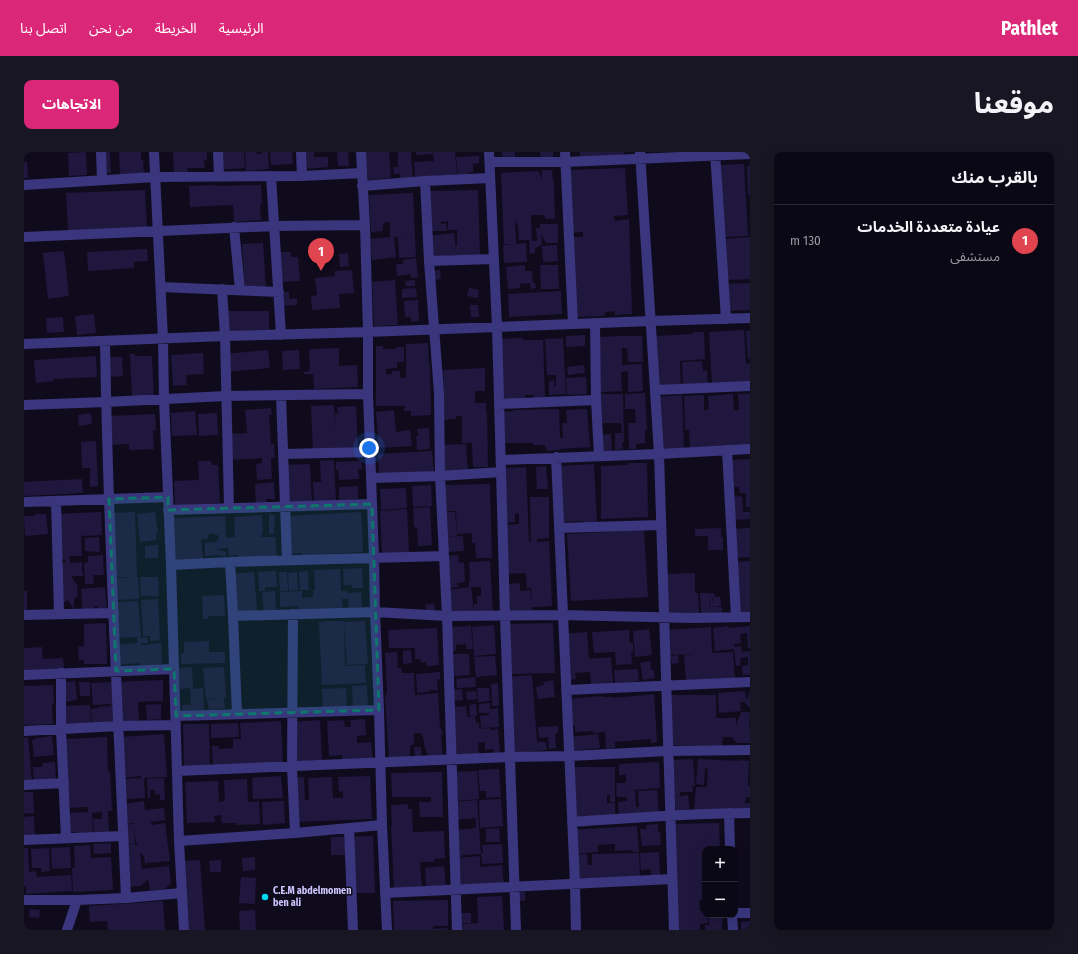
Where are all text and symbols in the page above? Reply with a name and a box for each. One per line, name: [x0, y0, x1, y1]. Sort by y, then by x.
text: Pathlet: [1001, 17, 1058, 40]
text: اتصل بنا: [20, 20, 67, 37]
text: من نحن: [89, 20, 133, 37]
text: الخريطة: [155, 20, 197, 37]
text: الرئيسية: [219, 20, 264, 37]
button: الاتجاهات: [24, 80, 119, 129]
text: موقعنا: [974, 87, 1054, 120]
text: بالقرب منك: [952, 167, 1038, 188]
text: عيادة متعددة الخدمات: [857, 218, 1000, 236]
text: 130 m: [790, 233, 821, 248]
text: 1: [1022, 233, 1028, 248]
pin: 1: [308, 238, 334, 271]
text: مستشفى: [950, 249, 1000, 264]
your location: [359, 438, 379, 458]
map controls: [702, 846, 738, 918]
button: +: [702, 846, 738, 882]
button: −: [702, 882, 738, 918]
place label: C.E.M abdelmomen ben ali: [273, 885, 351, 909]
marker: C.E.M abdelmomen ben ali: [260, 892, 270, 902]

